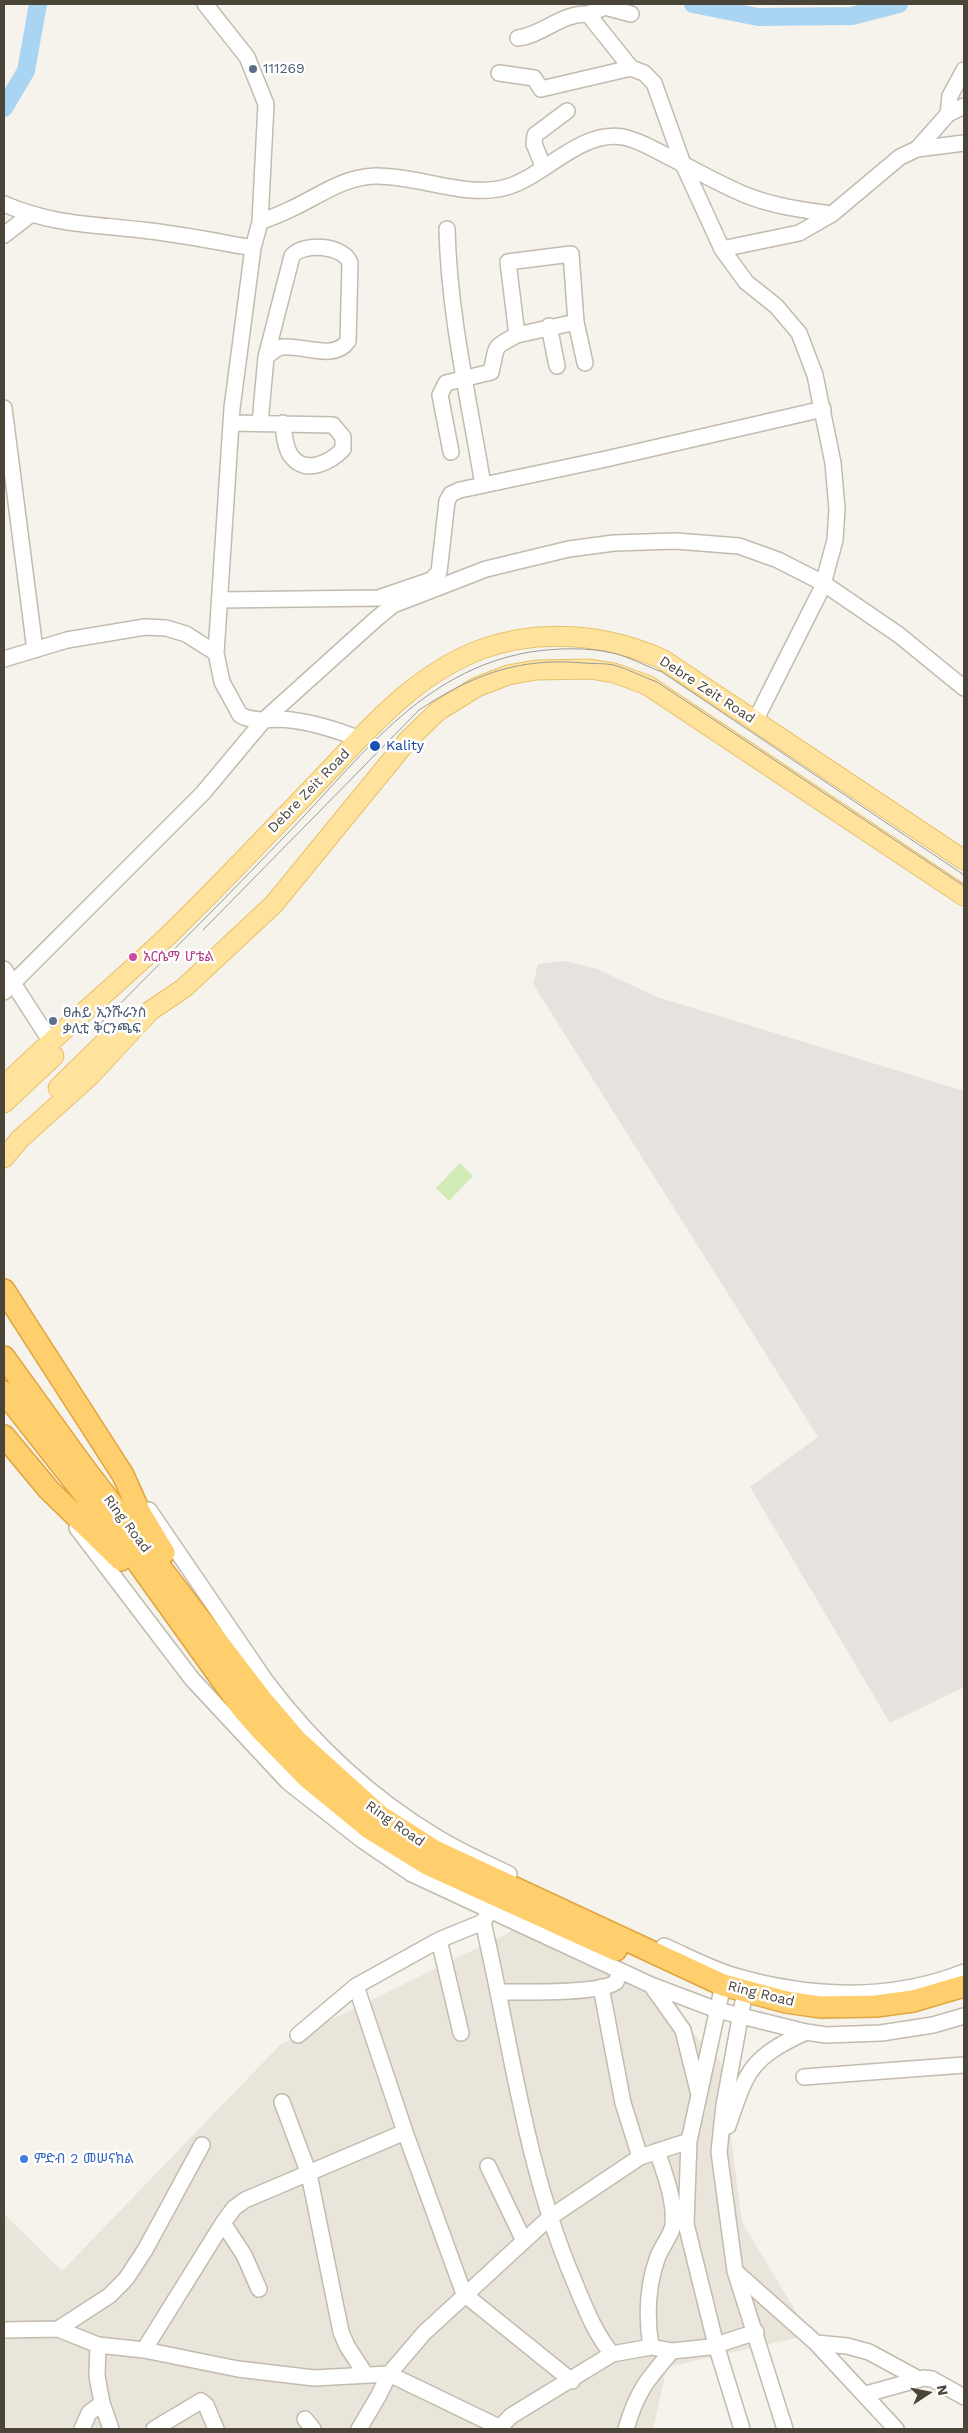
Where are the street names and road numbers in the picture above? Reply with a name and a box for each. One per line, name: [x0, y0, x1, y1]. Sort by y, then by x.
street label: Debre Zeit Road: [656, 653, 758, 727]
street label: Debre Zeit Road: [265, 745, 353, 837]
street label: Ring Road: [100, 1492, 154, 1556]
street label: Ring Road: [362, 1798, 428, 1850]
street label: Ring Road: [726, 1978, 796, 2010]

